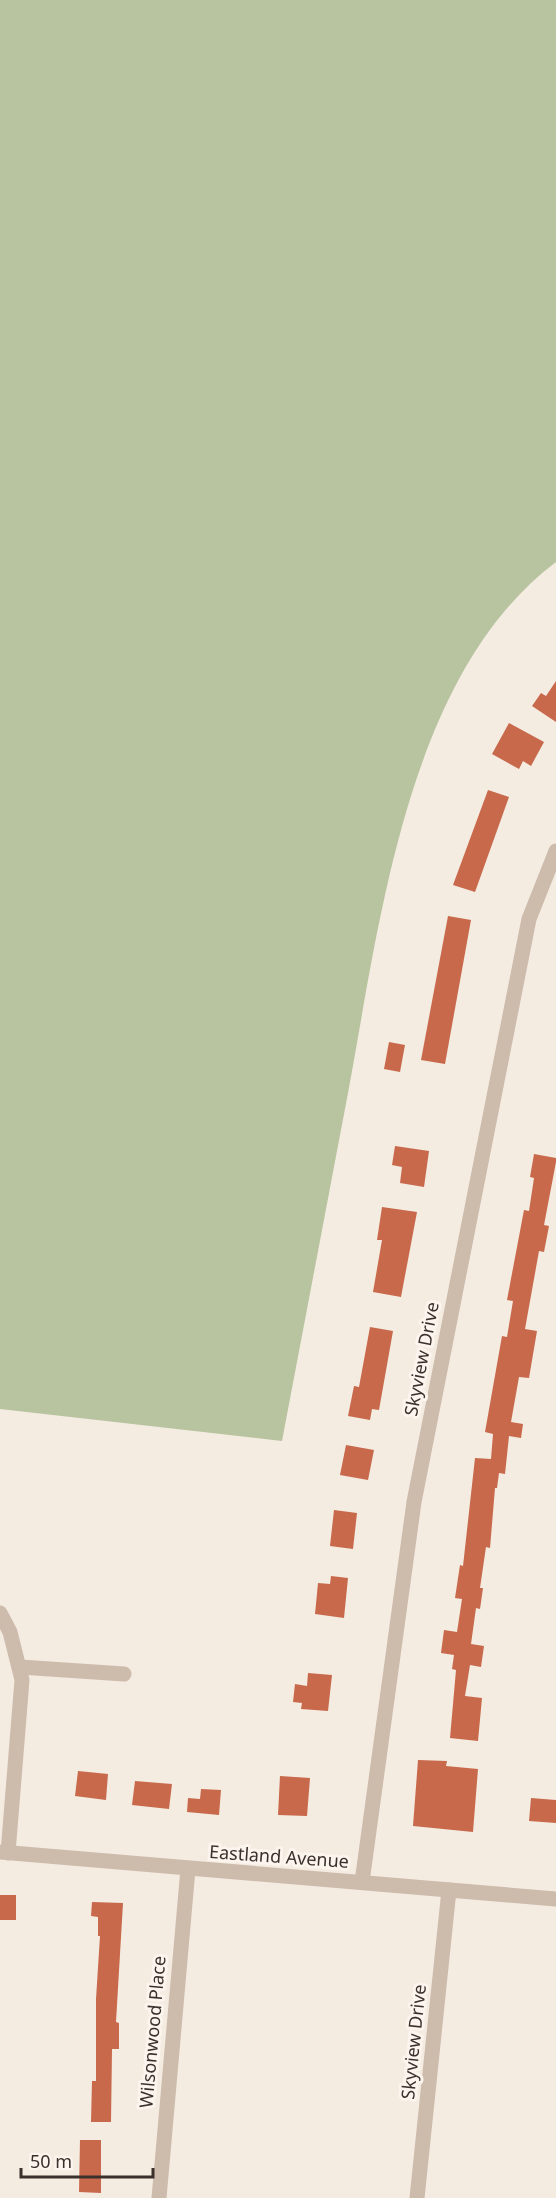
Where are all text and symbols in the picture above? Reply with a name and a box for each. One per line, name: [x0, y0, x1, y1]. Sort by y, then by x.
street label: Skyview Drive: [398, 1300, 444, 1418]
street label: Eastland Avenue: [208, 1839, 350, 1873]
street label: Wilsonwood Place: [133, 1955, 171, 2109]
street label: Skyview Drive: [395, 1983, 431, 2101]
scale bar: [21, 2141, 153, 2179]
text: 50 m: [30, 2149, 72, 2173]

